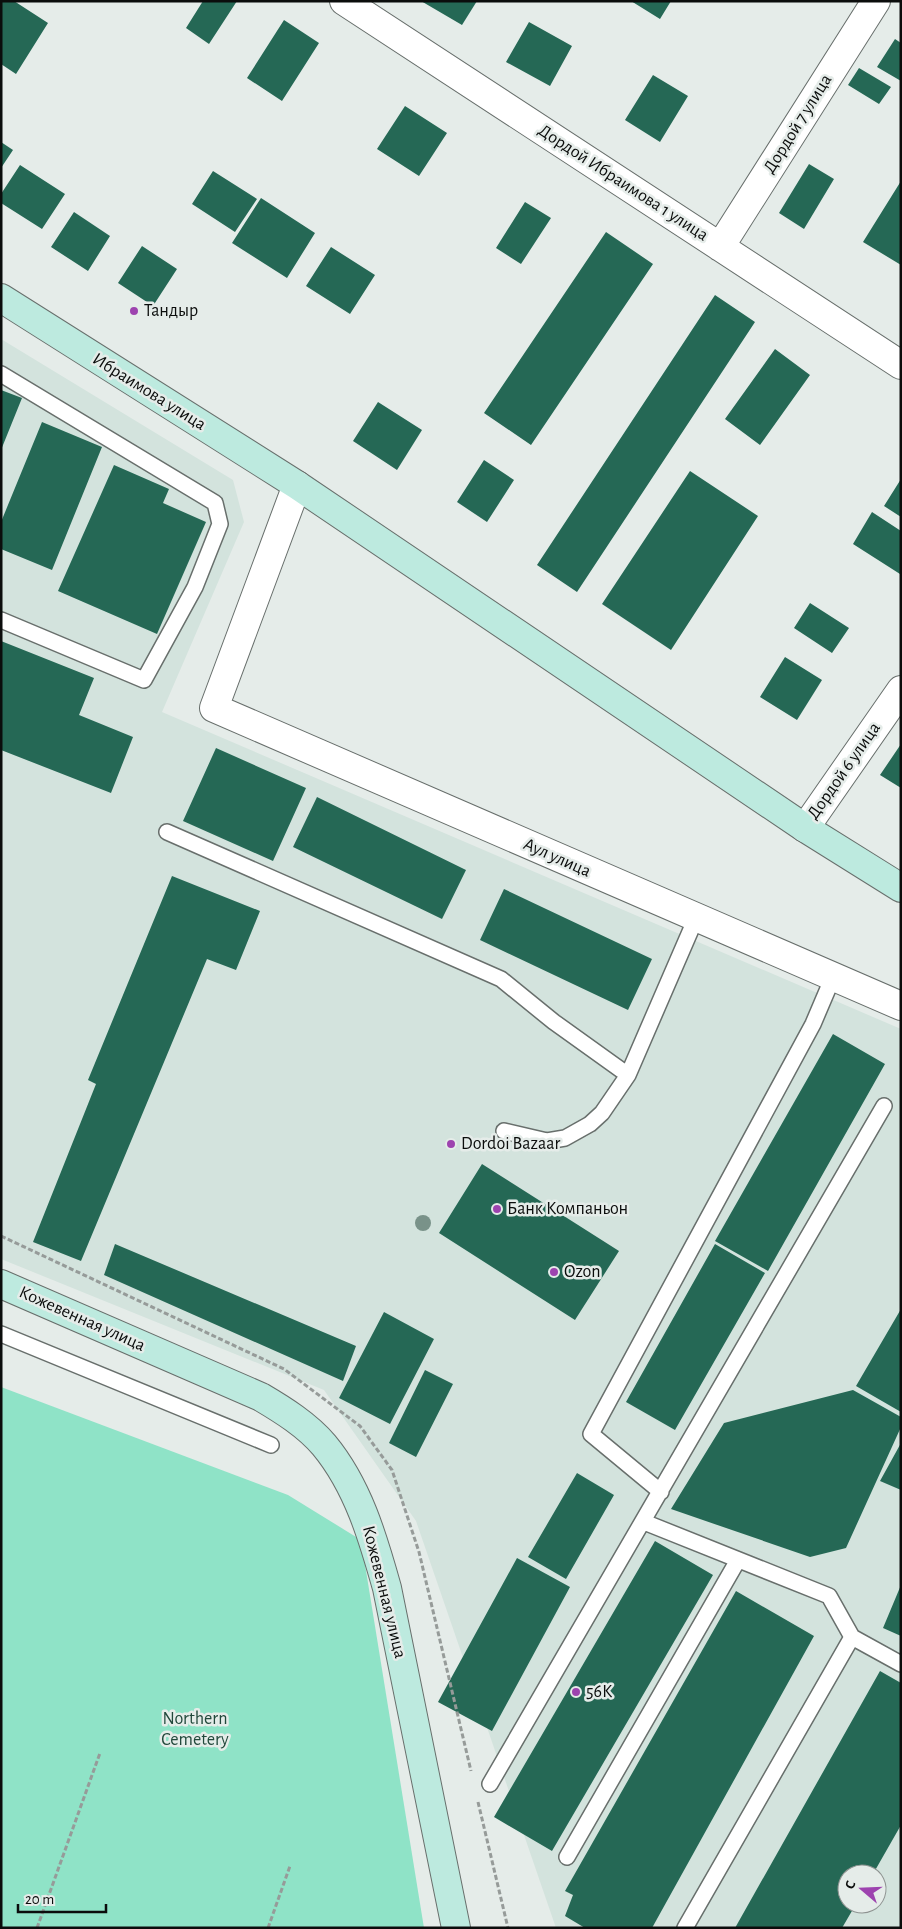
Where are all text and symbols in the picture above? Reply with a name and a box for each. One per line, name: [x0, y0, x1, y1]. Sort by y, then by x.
street label: Дордой 7 улица: [760, 71, 836, 177]
street label: Дордой Ибраимова 1 улица: [535, 121, 712, 245]
place label: Тандыр: [144, 302, 198, 320]
marker: Тандыр: [128, 305, 140, 317]
street label: Ибраимова улица: [89, 349, 209, 434]
street label: Дордой 6 улица: [804, 719, 884, 823]
street label: Аул улица: [521, 835, 593, 881]
place label: Dordoi Bazaar: [461, 1135, 560, 1153]
marker: Dordoi Bazaar: [445, 1138, 457, 1150]
place label: Банк Компаньон: [507, 1200, 628, 1218]
marker: Банк Компаньон: [491, 1203, 503, 1215]
place label: Ozon: [564, 1263, 601, 1281]
marker: Ozon: [548, 1266, 560, 1278]
street label: Кожевенная улица: [16, 1283, 148, 1355]
street label: Кожевенная улица: [359, 1524, 409, 1660]
place label: 56К: [586, 1683, 613, 1701]
marker: 56К: [570, 1686, 582, 1698]
park label: Northern Cemetery: [161, 1710, 229, 1749]
north arrow: [837, 1864, 887, 1914]
text: С: [843, 1879, 859, 1891]
scale bar: [18, 1882, 105, 1914]
text: 20 m: [25, 1892, 54, 1907]

